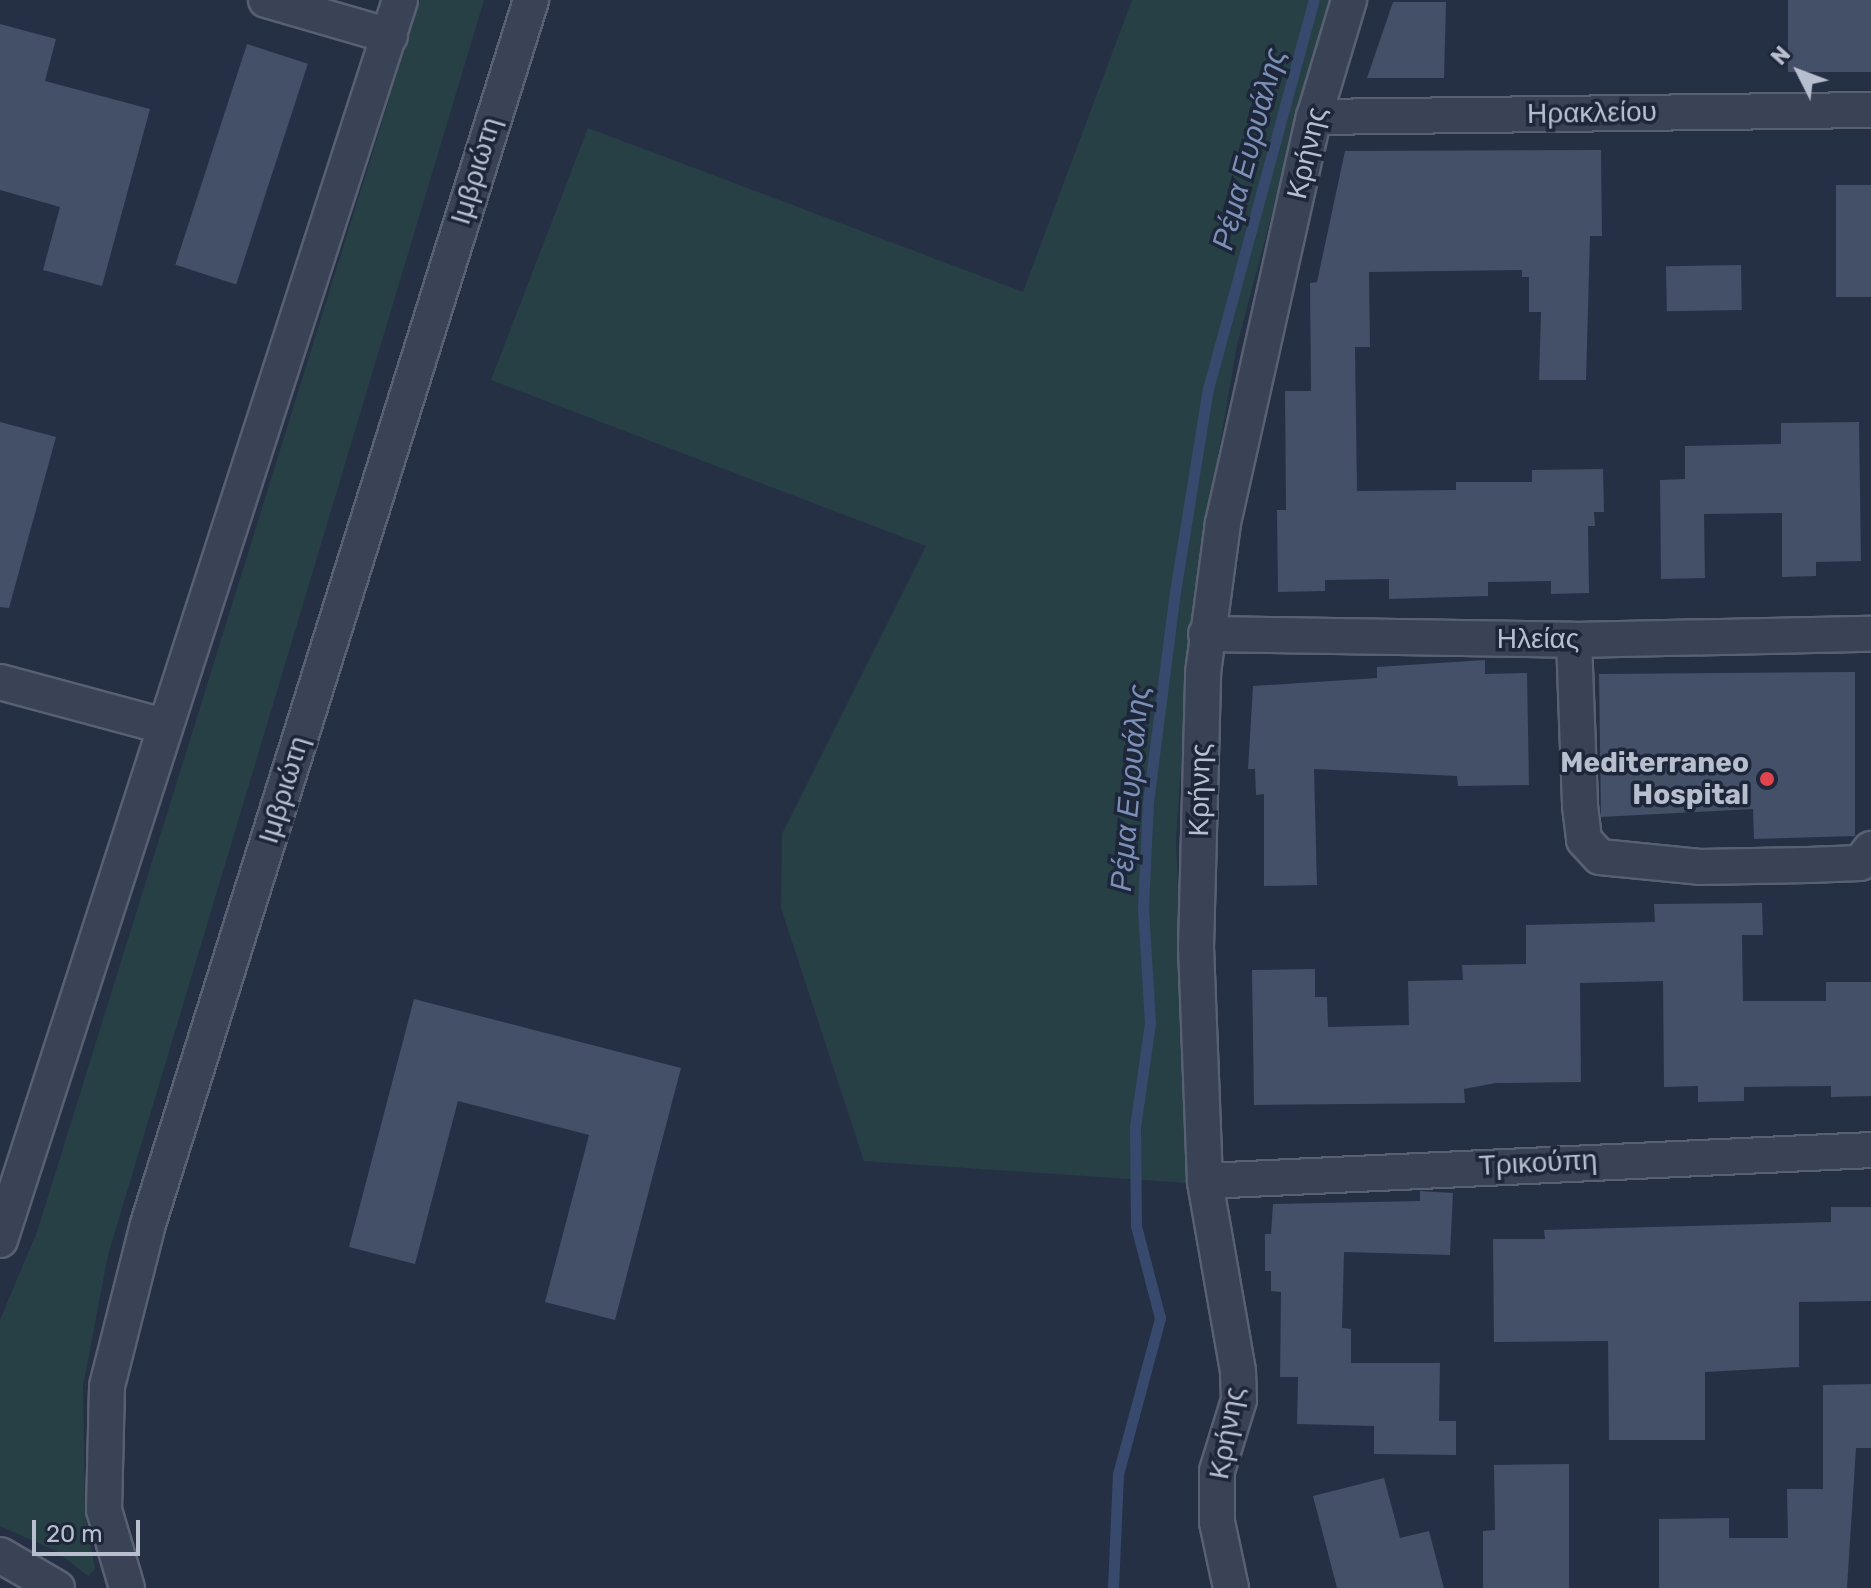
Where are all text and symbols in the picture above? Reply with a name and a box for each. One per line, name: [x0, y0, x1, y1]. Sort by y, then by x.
north arrow: [1759, 32, 1839, 112]
text: N: [1765, 41, 1796, 71]
water label: Ρέμα Ευρυάλης: [1205, 44, 1293, 254]
street label: Ηρακλείου: [1527, 95, 1657, 131]
street label: Κρήνης: [1280, 104, 1334, 202]
street label: Ιμβριώτη: [444, 113, 508, 229]
street label: Ηλείας: [1497, 622, 1579, 656]
water label: Ρέμα Ευρυάλης: [1103, 683, 1157, 893]
street label: Ιμβριώτη: [252, 732, 316, 848]
street label: Κρήνης: [1182, 743, 1218, 837]
place label: Mediterraneo Hospital: [1560, 746, 1749, 812]
marker: Mediterraneo Hospital: [1756, 768, 1778, 790]
street label: Τρικούπη: [1478, 1143, 1598, 1183]
street label: Κρήνης: [1202, 1384, 1252, 1482]
scale bar: [36, 1504, 144, 1554]
text: 20 m: [46, 1520, 103, 1548]

